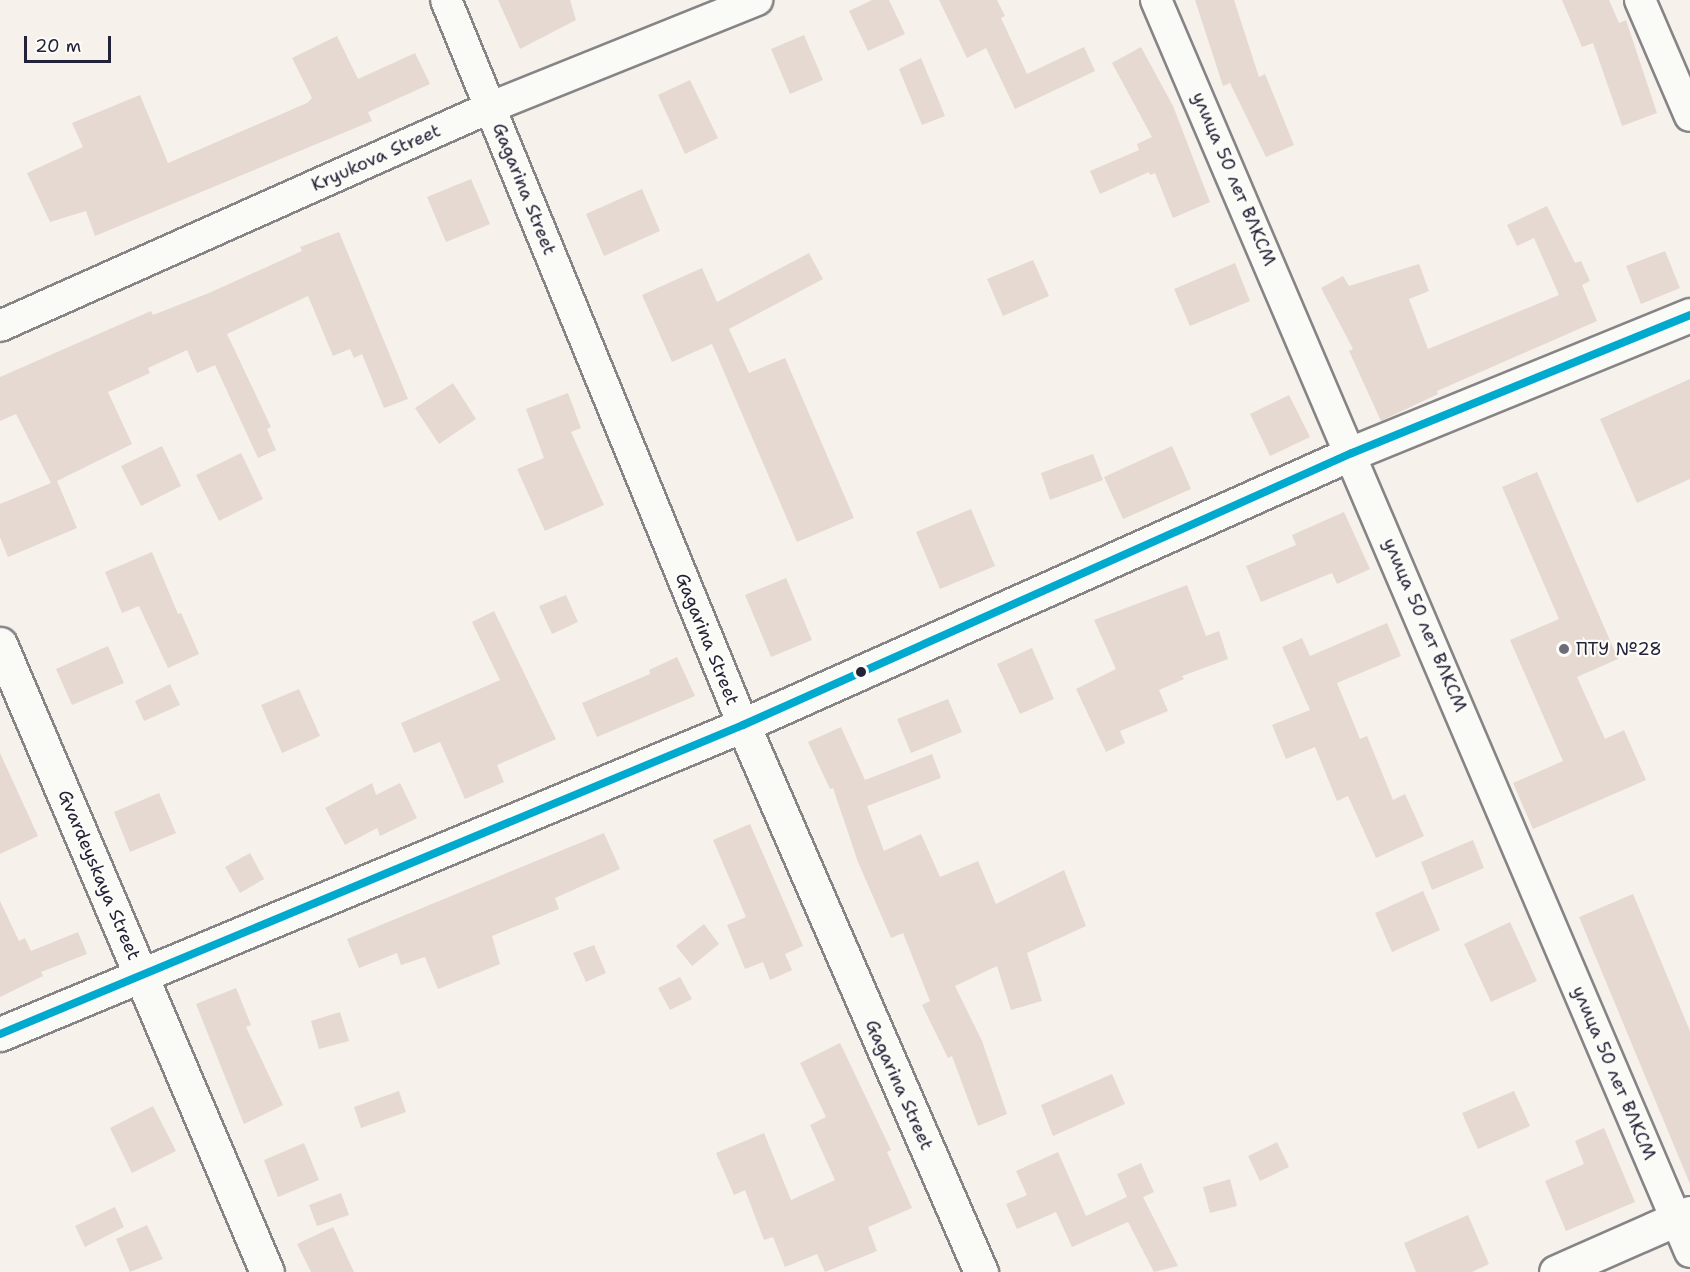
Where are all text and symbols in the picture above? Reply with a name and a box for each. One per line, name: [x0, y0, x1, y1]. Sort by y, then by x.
scale bar: [27, 24, 114, 62]
text: 20 m: [35, 34, 81, 58]
street label: улица 50 лет ВЛКСМ: [1188, 89, 1280, 269]
street label: Kryukova Street: [308, 120, 444, 196]
street label: Gagarina Street: [488, 120, 560, 258]
street label: улица 50 лет ВЛКСМ: [1379, 535, 1471, 715]
street label: Gagarina Street: [671, 570, 743, 708]
place label: ПТУ №28: [1576, 638, 1662, 660]
marker: ПТУ №28: [1557, 642, 1571, 656]
unlabelled marker: [855, 666, 867, 678]
street label: Gvardeyskaya Street: [53, 787, 145, 963]
street label: улица 50 лет ВЛКСМ: [1568, 983, 1660, 1163]
street label: Gagarina Street: [861, 1016, 937, 1154]

